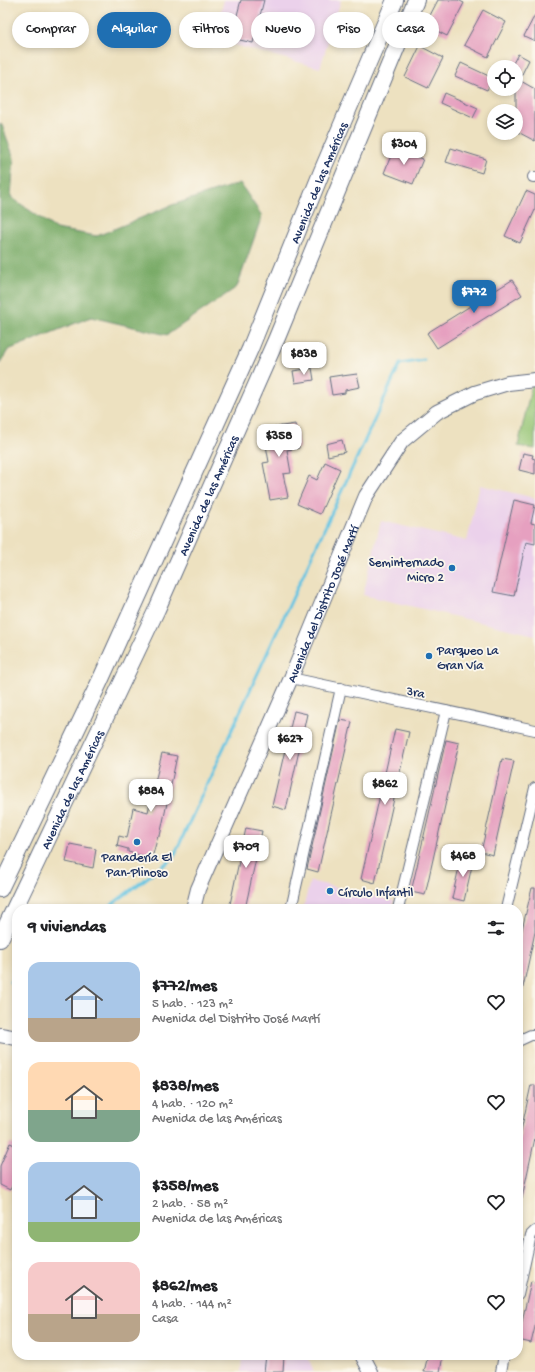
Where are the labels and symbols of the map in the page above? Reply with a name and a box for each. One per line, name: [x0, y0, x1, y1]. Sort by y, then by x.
street label: Avenida de las Américas: [288, 119, 352, 246]
pin: $304: [380, 132, 428, 166]
pin: $772: [450, 280, 498, 314]
pin: $838: [280, 342, 328, 376]
pin: $358: [255, 424, 303, 458]
street label: Avenida de las Américas: [177, 433, 243, 559]
street label: Avenida del Distrito José Martí: [285, 522, 364, 685]
place label: Seminternado Micro 2: [369, 556, 445, 586]
marker: Seminternado Micro 2: [447, 563, 457, 573]
place label: Parqueo La Gran Vía: [436, 644, 499, 674]
marker: Parqueo La Gran Vía: [424, 651, 434, 661]
street label: 3ra: [404, 684, 427, 703]
street label: Avenida de las Américas: [39, 727, 109, 852]
pin: $627: [266, 727, 314, 761]
pin: $862: [361, 772, 409, 806]
pin: $884: [127, 779, 175, 813]
pin: $709: [222, 835, 270, 869]
marker: Panadería El Pan-Plinoso: [132, 837, 142, 847]
pin: $468: [439, 844, 487, 878]
place label: Panadería El Pan-Plinoso: [101, 851, 173, 881]
marker: Círculo Infantil: [325, 886, 335, 896]
place label: Círculo Infantil: [338, 886, 413, 901]

